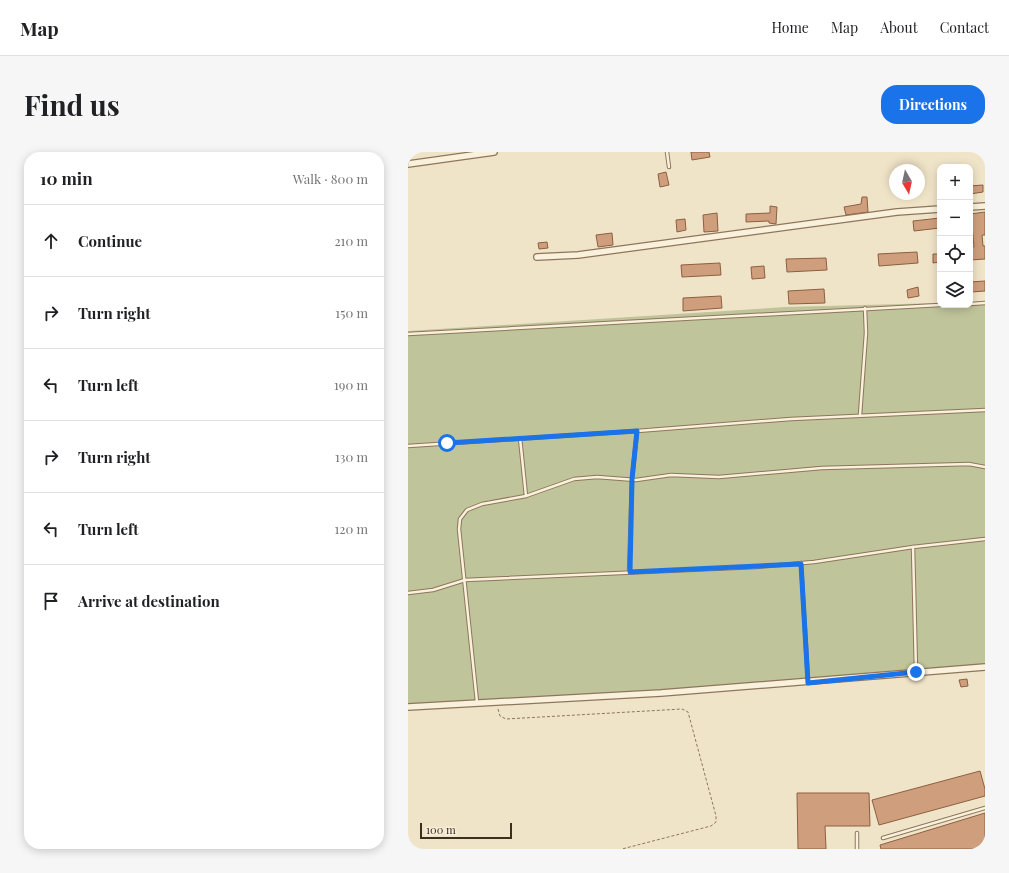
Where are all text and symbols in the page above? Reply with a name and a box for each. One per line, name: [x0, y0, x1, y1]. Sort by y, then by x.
text: Map: [20, 15, 59, 41]
text: Home: [771, 18, 809, 37]
text: Map: [831, 18, 858, 37]
text: About: [880, 18, 918, 37]
text: Contact: [940, 18, 989, 37]
button: Directions: [881, 85, 985, 124]
text: Find us: [24, 86, 120, 123]
north arrow: [889, 164, 925, 200]
map controls: [937, 164, 973, 308]
button: +: [937, 164, 973, 200]
text: 10 min: [40, 167, 93, 189]
text: Walk · 800 m: [293, 170, 368, 187]
button: −: [937, 200, 973, 236]
icon: ahead: [40, 230, 62, 252]
text: Continue: [78, 231, 142, 251]
text: 210 m: [334, 232, 368, 249]
button: locate: [937, 236, 973, 272]
button: layers: [937, 272, 973, 308]
icon: right: [40, 302, 62, 324]
text: Turn right: [78, 303, 151, 323]
text: 150 m: [335, 304, 368, 321]
icon: left: [40, 374, 62, 396]
text: Turn left: [78, 375, 139, 395]
text: 190 m: [334, 376, 368, 393]
route start: [438, 434, 456, 452]
icon: right: [40, 446, 62, 468]
text: Turn right: [78, 447, 151, 467]
text: 130 m: [335, 448, 368, 465]
icon: left: [40, 518, 62, 540]
text: Turn left: [78, 519, 139, 539]
text: 120 m: [334, 520, 368, 537]
icon: arrive: [40, 590, 62, 612]
text: Arrive at destination: [78, 591, 220, 611]
route end: [907, 663, 925, 681]
scale bar: [420, 821, 512, 840]
text: 100 m: [426, 822, 456, 837]

